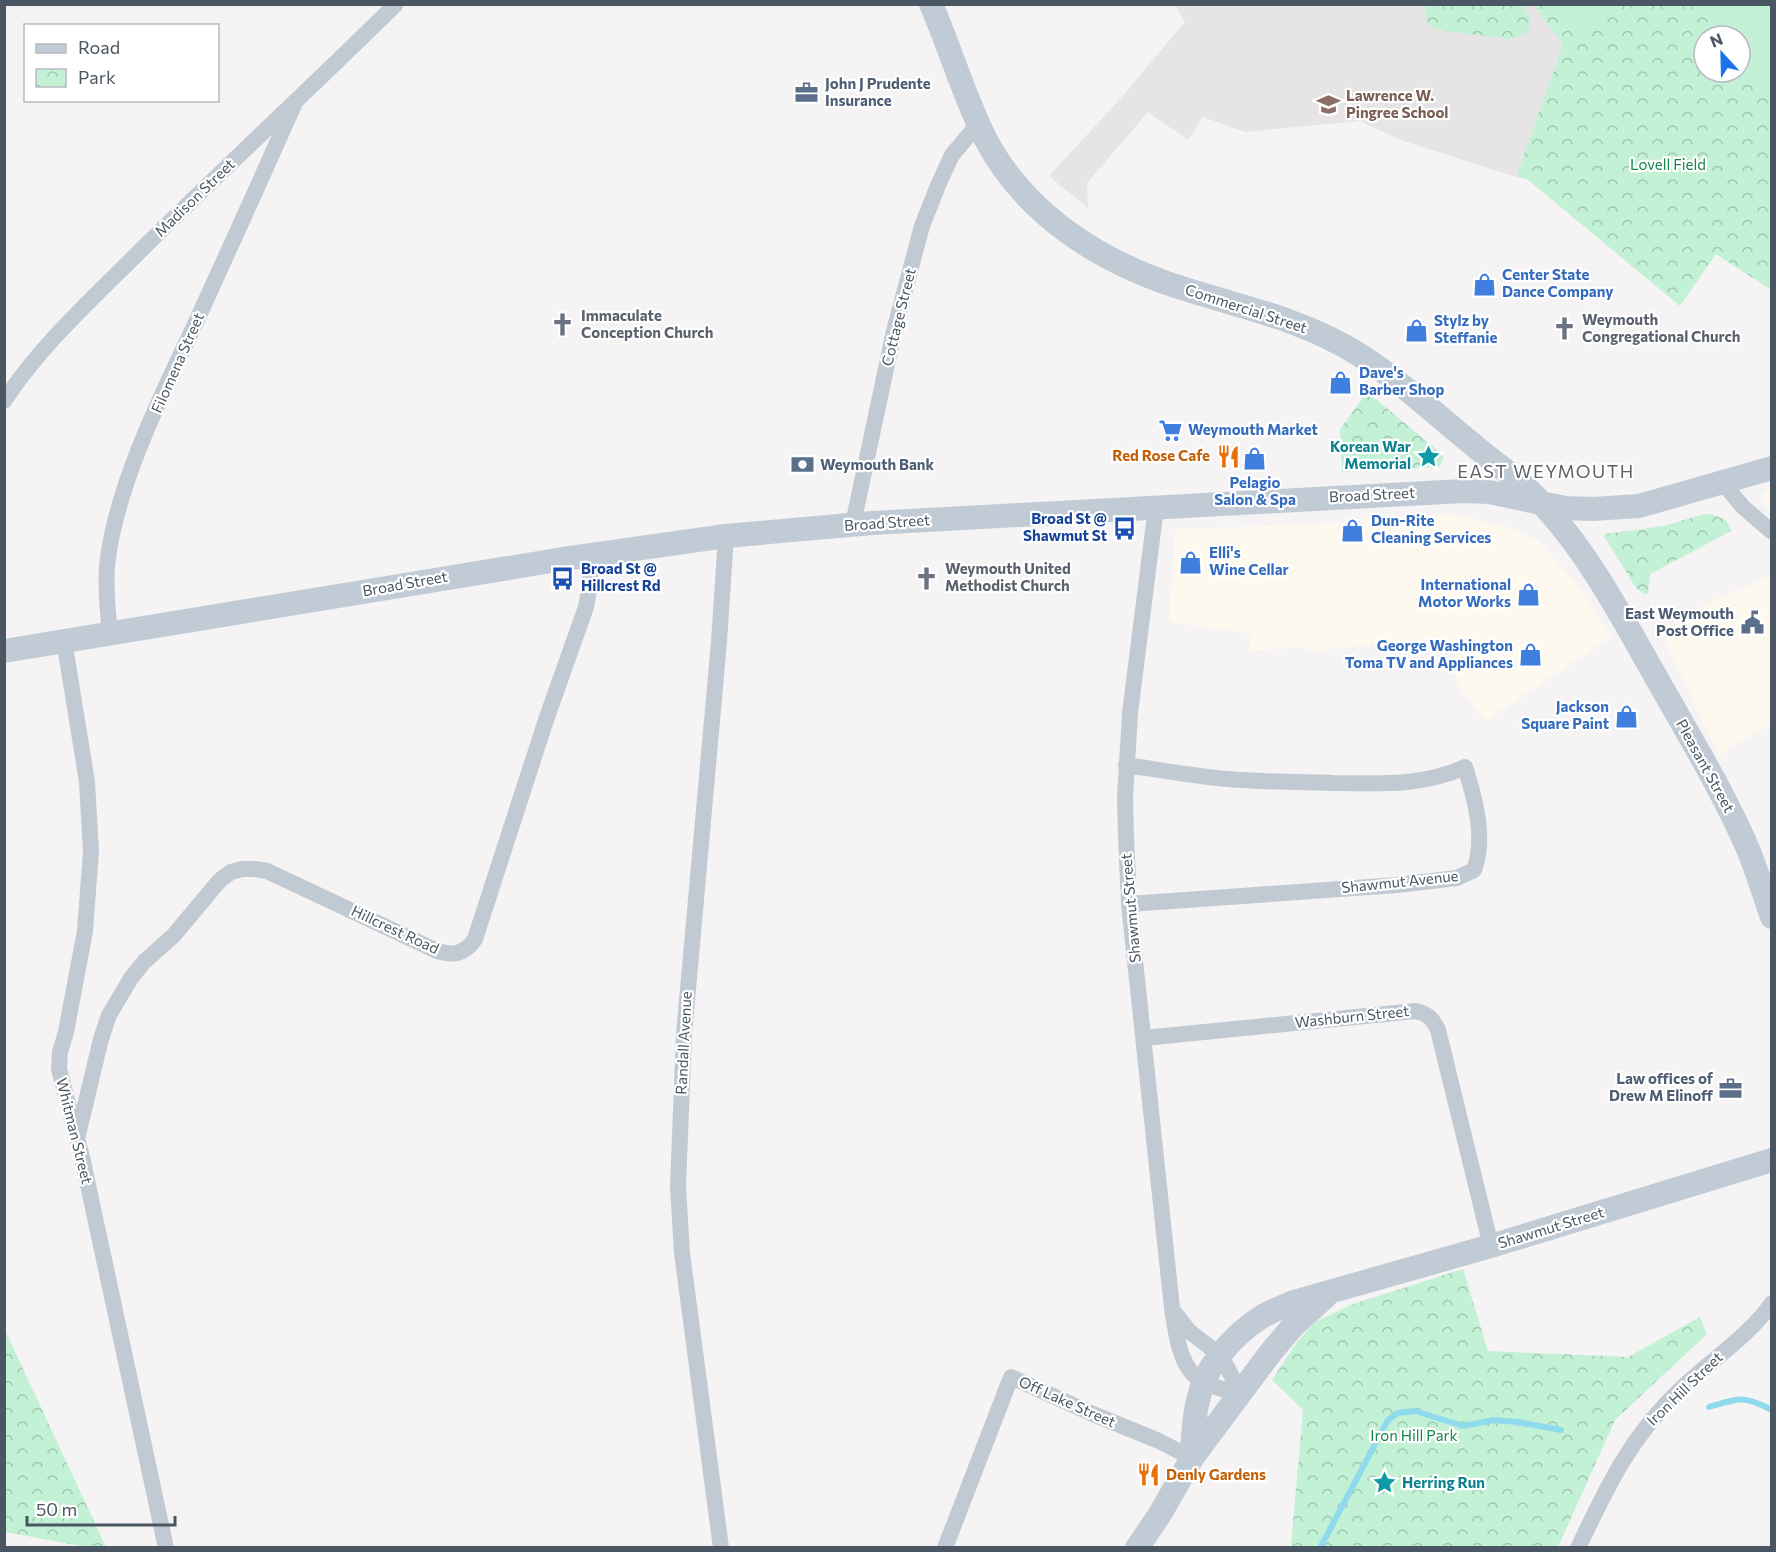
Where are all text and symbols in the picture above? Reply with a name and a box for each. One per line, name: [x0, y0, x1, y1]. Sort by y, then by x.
legend: [24, 24, 219, 102]
north arrow: [1692, 24, 1752, 84]
text: N: [1707, 29, 1725, 51]
text: Road: [78, 36, 120, 58]
text: Park: [78, 66, 116, 88]
place label: John J Prudente Insurance: [825, 74, 931, 109]
office icon: John J Prudente Insurance: [794, 80, 820, 106]
place label: Lawrence W. Pingree School: [1346, 86, 1448, 121]
school or university icon: Lawrence W. Pingree School: [1315, 92, 1341, 118]
street label: Madison Street: [151, 155, 238, 240]
park label: Lovell Field: [1630, 155, 1706, 173]
place label: Center State Dance Company: [1502, 265, 1614, 300]
street label: Cottage Street: [877, 266, 919, 368]
shop icon: Center State Dance Company: [1471, 271, 1497, 297]
street label: Commercial Street: [1183, 280, 1310, 336]
place label: Immaculate Conception Church: [581, 306, 713, 341]
street label: Filomena Street: [147, 310, 207, 416]
place label: Weymouth Congregational Church: [1582, 310, 1741, 345]
place label: Stylz by Steffanie: [1434, 311, 1497, 346]
church icon: Immaculate Conception Church: [550, 312, 576, 338]
church icon: Weymouth Congregational Church: [1551, 316, 1577, 342]
shop icon: Stylz by Steffanie: [1403, 317, 1429, 343]
place label: Dave's Barber Shop: [1359, 363, 1444, 398]
shop icon: Dave's Barber Shop: [1328, 369, 1354, 395]
supermarket icon: Weymouth Market: [1157, 417, 1183, 443]
place label: Weymouth Market: [1188, 420, 1318, 438]
place label: Korean War Memorial: [1330, 437, 1411, 472]
restaurant icon: Red Rose Cafe: [1215, 443, 1241, 469]
place icon: Korean War Memorial: [1416, 443, 1442, 469]
place label: Red Rose Cafe: [1112, 446, 1210, 464]
shop icon: Pelagio Salon & Spa: [1242, 446, 1268, 472]
bank icon: Weymouth Bank: [789, 452, 815, 478]
place label: Weymouth Bank: [820, 455, 935, 473]
district label: EAST WEYMOUTH: [1457, 460, 1635, 482]
place label: Pelagio Salon & Spa: [1214, 473, 1296, 508]
street label: Broad Street: [1328, 483, 1415, 505]
place label: Broad St @ Shawmut St: [1023, 509, 1107, 544]
street label: Broad Street: [843, 510, 931, 534]
place label: Dun-Rite Cleaning Services: [1371, 511, 1491, 546]
bus stop icon: Broad St @ Shawmut St: [1112, 515, 1138, 541]
shop icon: Dun-Rite Cleaning Services: [1340, 517, 1366, 543]
place label: Elli's Wine Cellar: [1209, 543, 1289, 578]
shop icon: Elli's Wine Cellar: [1178, 549, 1204, 575]
place label: Broad St @ Hillcrest Rd: [581, 559, 660, 594]
place label: Weymouth United Methodist Church: [945, 559, 1071, 594]
bus stop icon: Broad St @ Hillcrest Rd: [550, 565, 576, 591]
church icon: Weymouth United Methodist Church: [914, 565, 940, 591]
street label: Broad Street: [361, 567, 449, 599]
place label: International Motor Works: [1418, 575, 1511, 610]
shop icon: International Motor Works: [1516, 581, 1542, 607]
place label: East Weymouth Post Office: [1625, 604, 1734, 639]
public building icon: East Weymouth Post Office: [1739, 610, 1765, 636]
place label: George Washington Toma TV and Appliances: [1345, 636, 1513, 671]
shop icon: George Washington Toma TV and Appliances: [1518, 642, 1544, 668]
place label: Jackson Square Paint: [1521, 697, 1609, 732]
shop icon: Jackson Square Paint: [1614, 703, 1640, 729]
street label: Pleasant Street: [1673, 716, 1739, 815]
street label: Shawmut Street: [1116, 853, 1144, 964]
street label: Shawmut Avenue: [1340, 866, 1459, 896]
street label: Hillcrest Road: [349, 901, 442, 957]
street label: Randall Avenue: [671, 991, 695, 1095]
street label: Washburn Street: [1294, 1001, 1410, 1031]
place label: Law offices of Drew M Elinoff: [1609, 1069, 1714, 1104]
office icon: Law offices of Drew M Elinoff: [1718, 1075, 1744, 1101]
street label: Whitman Street: [53, 1076, 97, 1186]
street label: Shawmut Street: [1495, 1202, 1606, 1252]
street label: Iron Hill Street: [1643, 1348, 1726, 1429]
street label: Off Lake Street: [1016, 1372, 1119, 1430]
park label: Iron Hill Park: [1370, 1426, 1458, 1444]
restaurant icon: Denly Gardens: [1135, 1462, 1161, 1488]
place label: Denly Gardens: [1166, 1465, 1266, 1483]
place icon: Herring Run: [1371, 1470, 1397, 1496]
place label: Herring Run: [1402, 1473, 1485, 1491]
scale bar: [27, 1489, 176, 1527]
text: 50 m: [36, 1498, 77, 1520]

